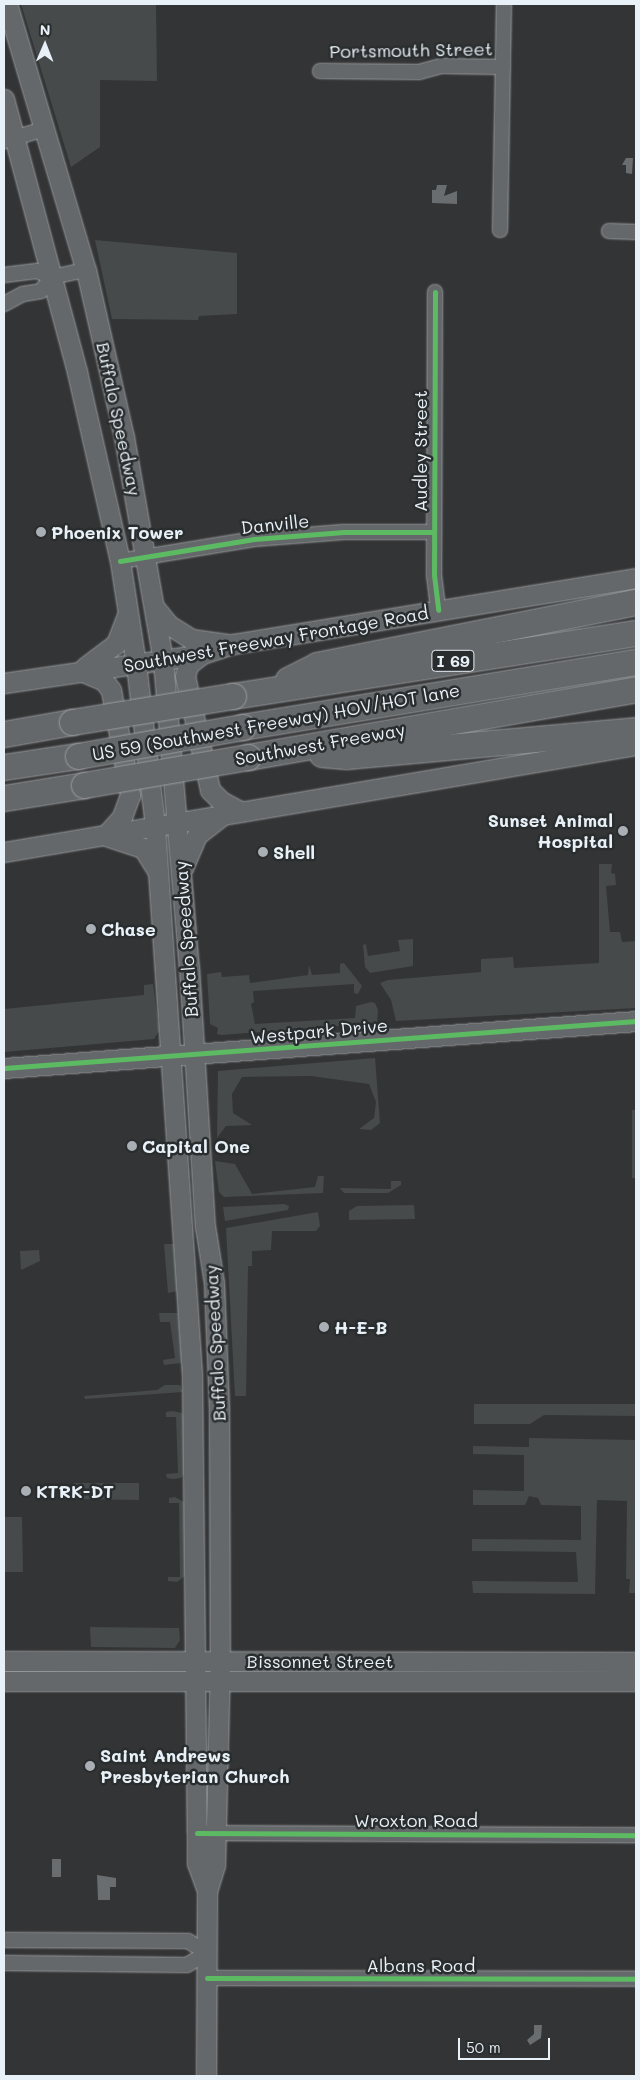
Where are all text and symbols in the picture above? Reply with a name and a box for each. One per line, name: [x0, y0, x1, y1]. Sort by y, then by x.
north arrow: [20, 20, 70, 70]
text: N: [40, 20, 51, 39]
street label: Portsmouth Street: [329, 38, 493, 62]
street label: Buffalo Speedway: [92, 340, 146, 498]
street label: Audley Street: [409, 390, 431, 512]
street label: Danville: [240, 510, 310, 538]
place label: Phoenix Tower: [51, 521, 183, 543]
marker: Phoenix Tower: [35, 526, 47, 538]
street label: Southwest Freeway Frontage Road: [122, 602, 430, 676]
road number: I 69: [430, 648, 476, 674]
street label: US 59 (Southwest Freeway) HOV/HOT lane: [91, 679, 461, 765]
street label: Southwest Freeway: [233, 718, 407, 770]
place label: Sunset Animal Hospital: [488, 810, 613, 852]
marker: Sunset Animal Hospital: [617, 825, 629, 837]
place label: Shell: [273, 841, 315, 863]
marker: Shell: [257, 846, 269, 858]
street label: Buffalo Speedway: [170, 860, 202, 1018]
place label: Chase: [101, 918, 156, 940]
marker: Chase: [85, 923, 97, 935]
street label: Westpark Drive: [249, 1014, 389, 1048]
place label: Capital One: [142, 1135, 250, 1157]
marker: Capital One: [126, 1140, 138, 1152]
street label: Buffalo Speedway: [200, 1264, 230, 1422]
place label: H-E-B: [334, 1316, 387, 1338]
marker: H-E-B: [318, 1321, 330, 1333]
place label: KTRK-DT: [36, 1480, 114, 1502]
marker: KTRK-DT: [20, 1485, 32, 1497]
street label: Bissonnet Street: [247, 1650, 393, 1672]
place label: Saint Andrews Presbyterian Church: [100, 1745, 289, 1788]
marker: Saint Andrews Presbyterian Church: [84, 1760, 96, 1772]
street label: Wroxton Road: [354, 1809, 478, 1831]
street label: Albans Road: [367, 1954, 475, 1976]
scale bar: [460, 2028, 552, 2060]
text: 50 m: [466, 2037, 501, 2057]

